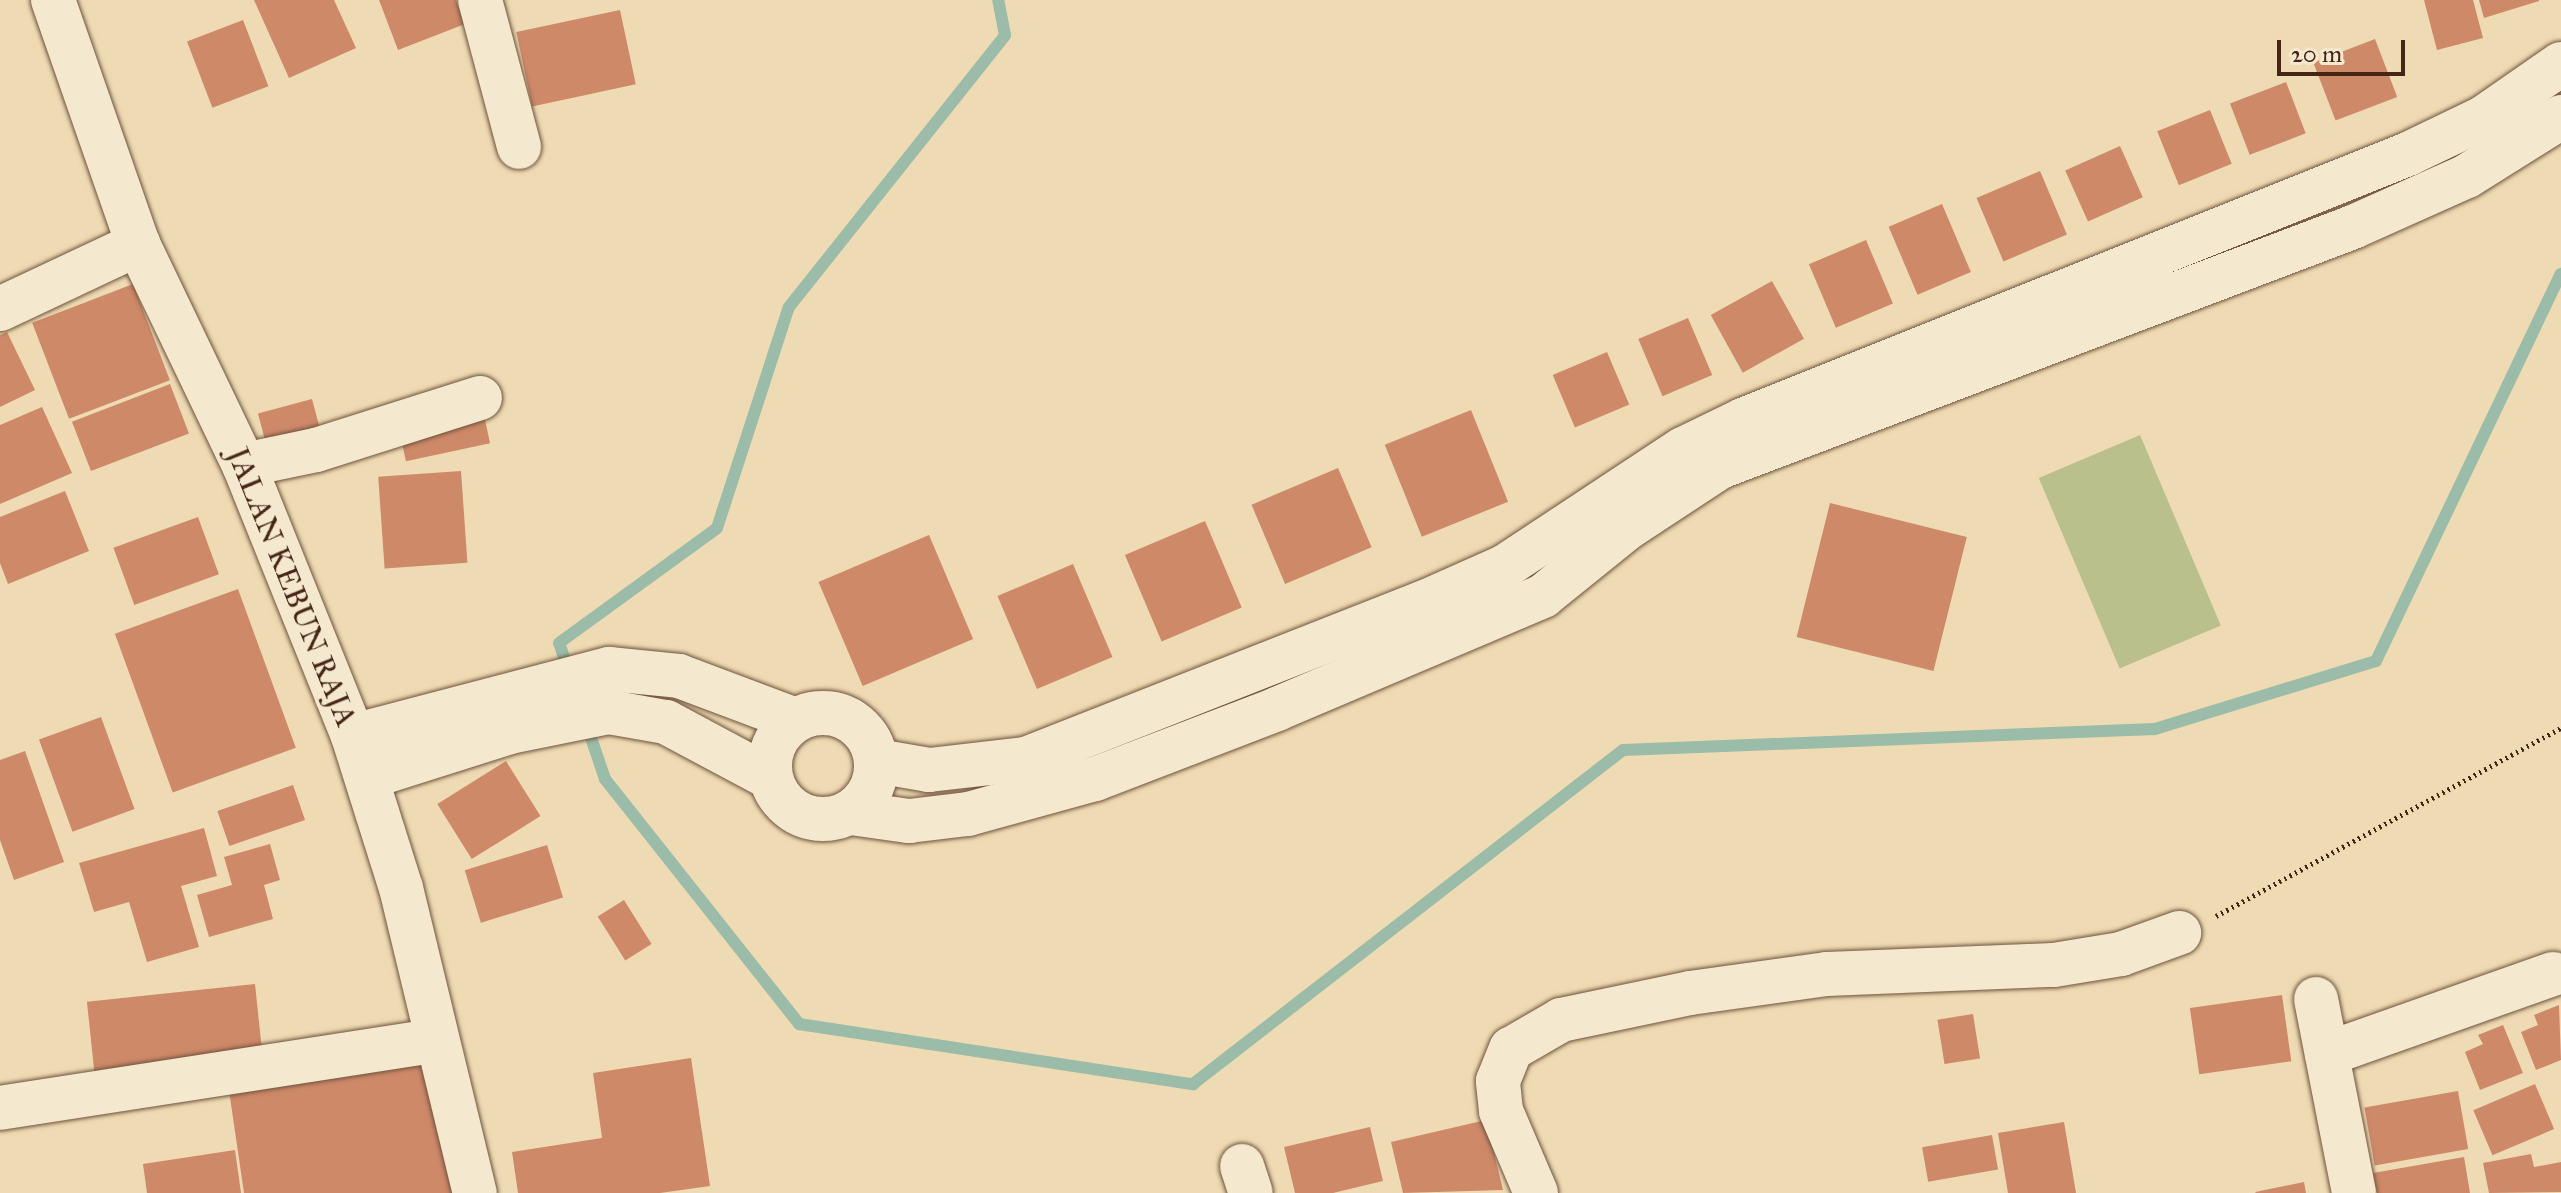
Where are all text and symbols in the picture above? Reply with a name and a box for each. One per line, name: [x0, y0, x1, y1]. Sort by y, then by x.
scale bar: [2281, 24, 2409, 74]
text: 20 m: [2291, 39, 2342, 69]
street label: JALAN KEBUN RAJA: [220, 442, 364, 732]

